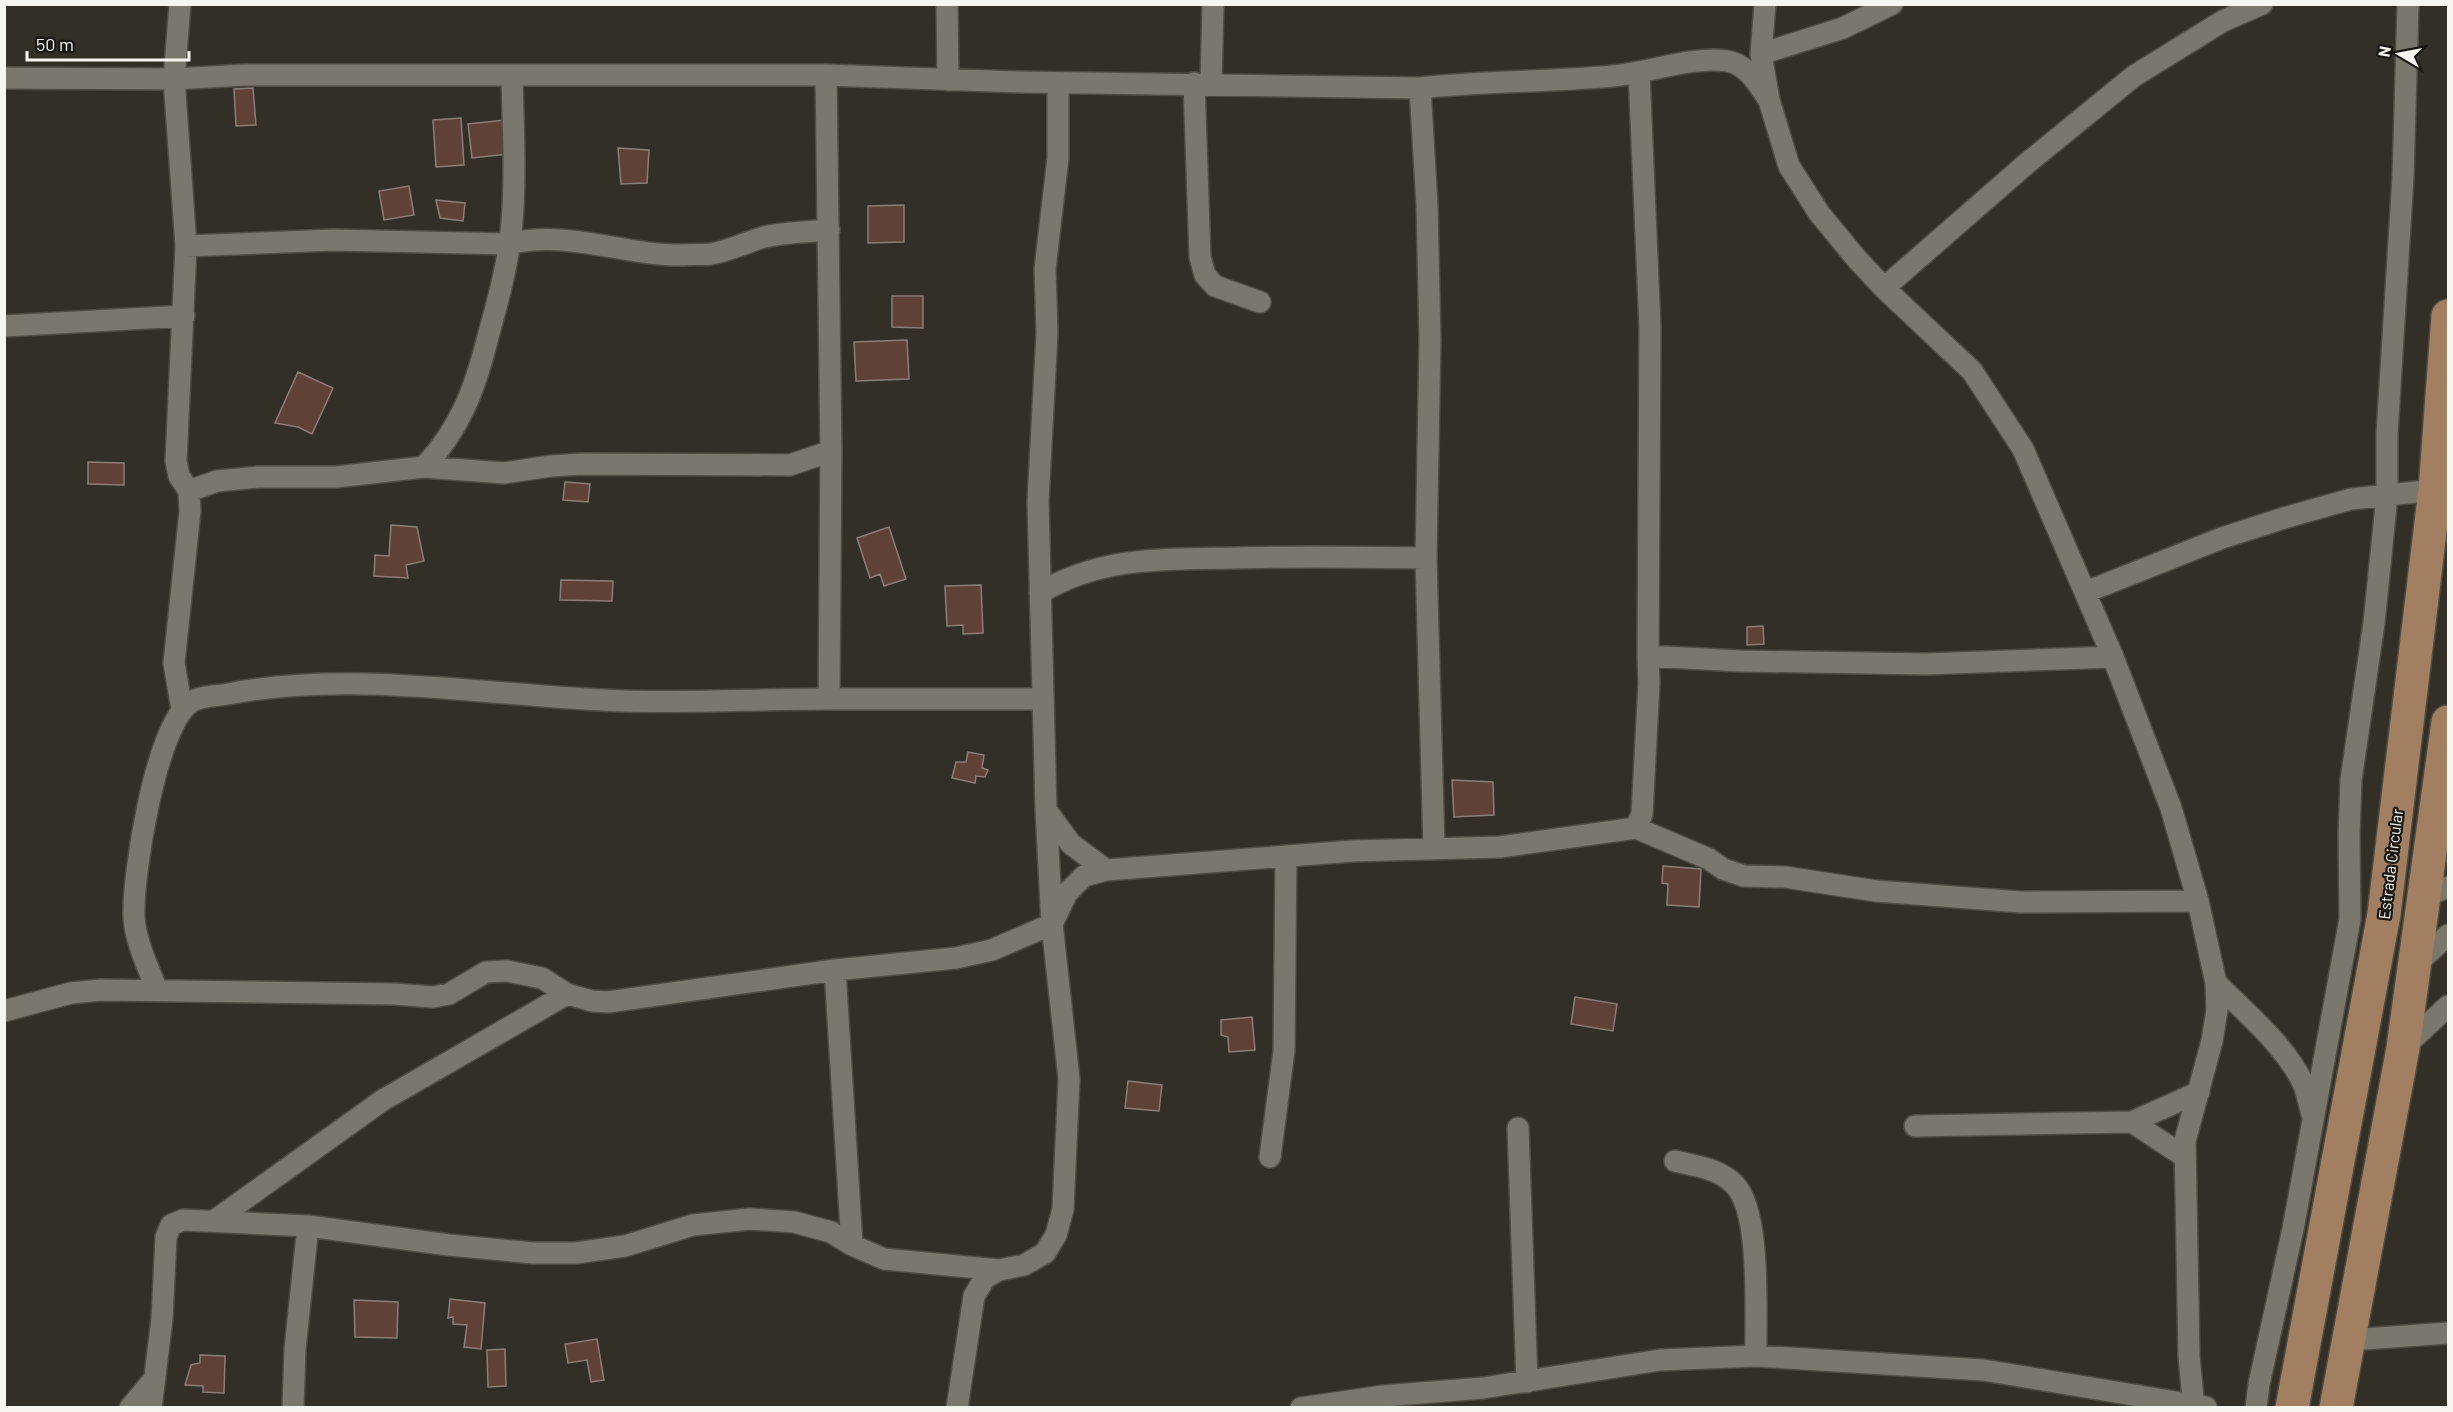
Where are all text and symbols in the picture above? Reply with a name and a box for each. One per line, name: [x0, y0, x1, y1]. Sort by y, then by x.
scale bar: [27, 24, 189, 62]
north arrow: [2369, 24, 2429, 84]
text: 50 m: [36, 33, 74, 55]
text: N: [2373, 44, 2394, 58]
street label: Estrada Circular: [2374, 807, 2406, 920]

